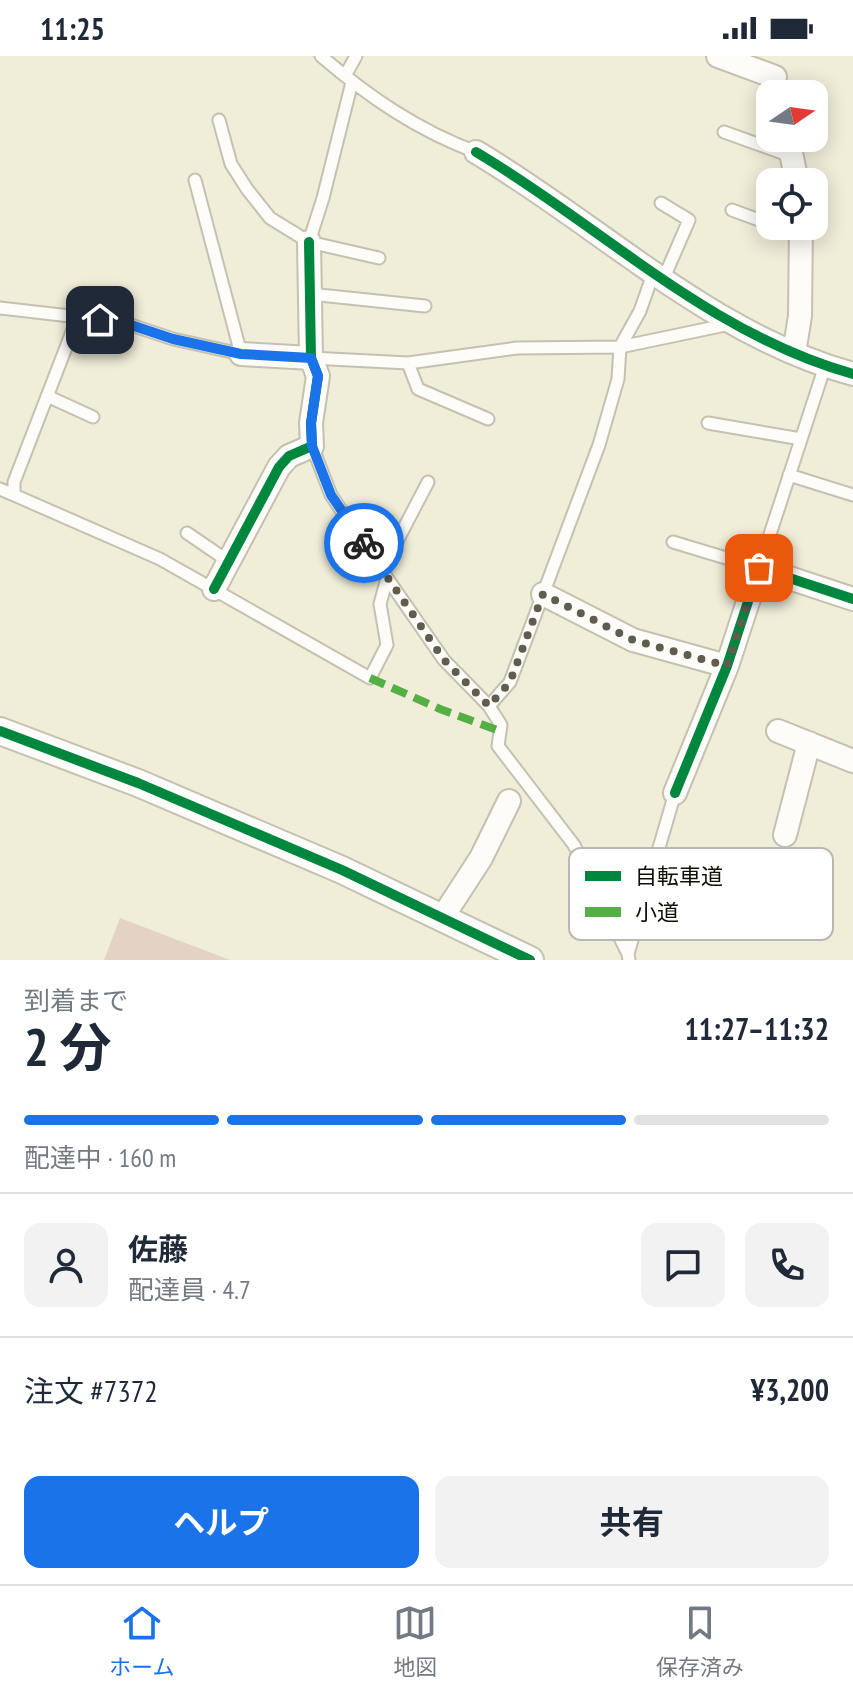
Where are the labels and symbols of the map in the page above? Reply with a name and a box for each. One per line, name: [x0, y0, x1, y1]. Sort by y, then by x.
north arrow: [756, 80, 828, 152]
pin: [66, 286, 134, 354]
courier: [324, 503, 404, 583]
pin: [725, 534, 793, 602]
legend: [569, 848, 833, 940]
text: 自転車道: [635, 862, 723, 890]
text: 小道: [635, 898, 679, 926]

